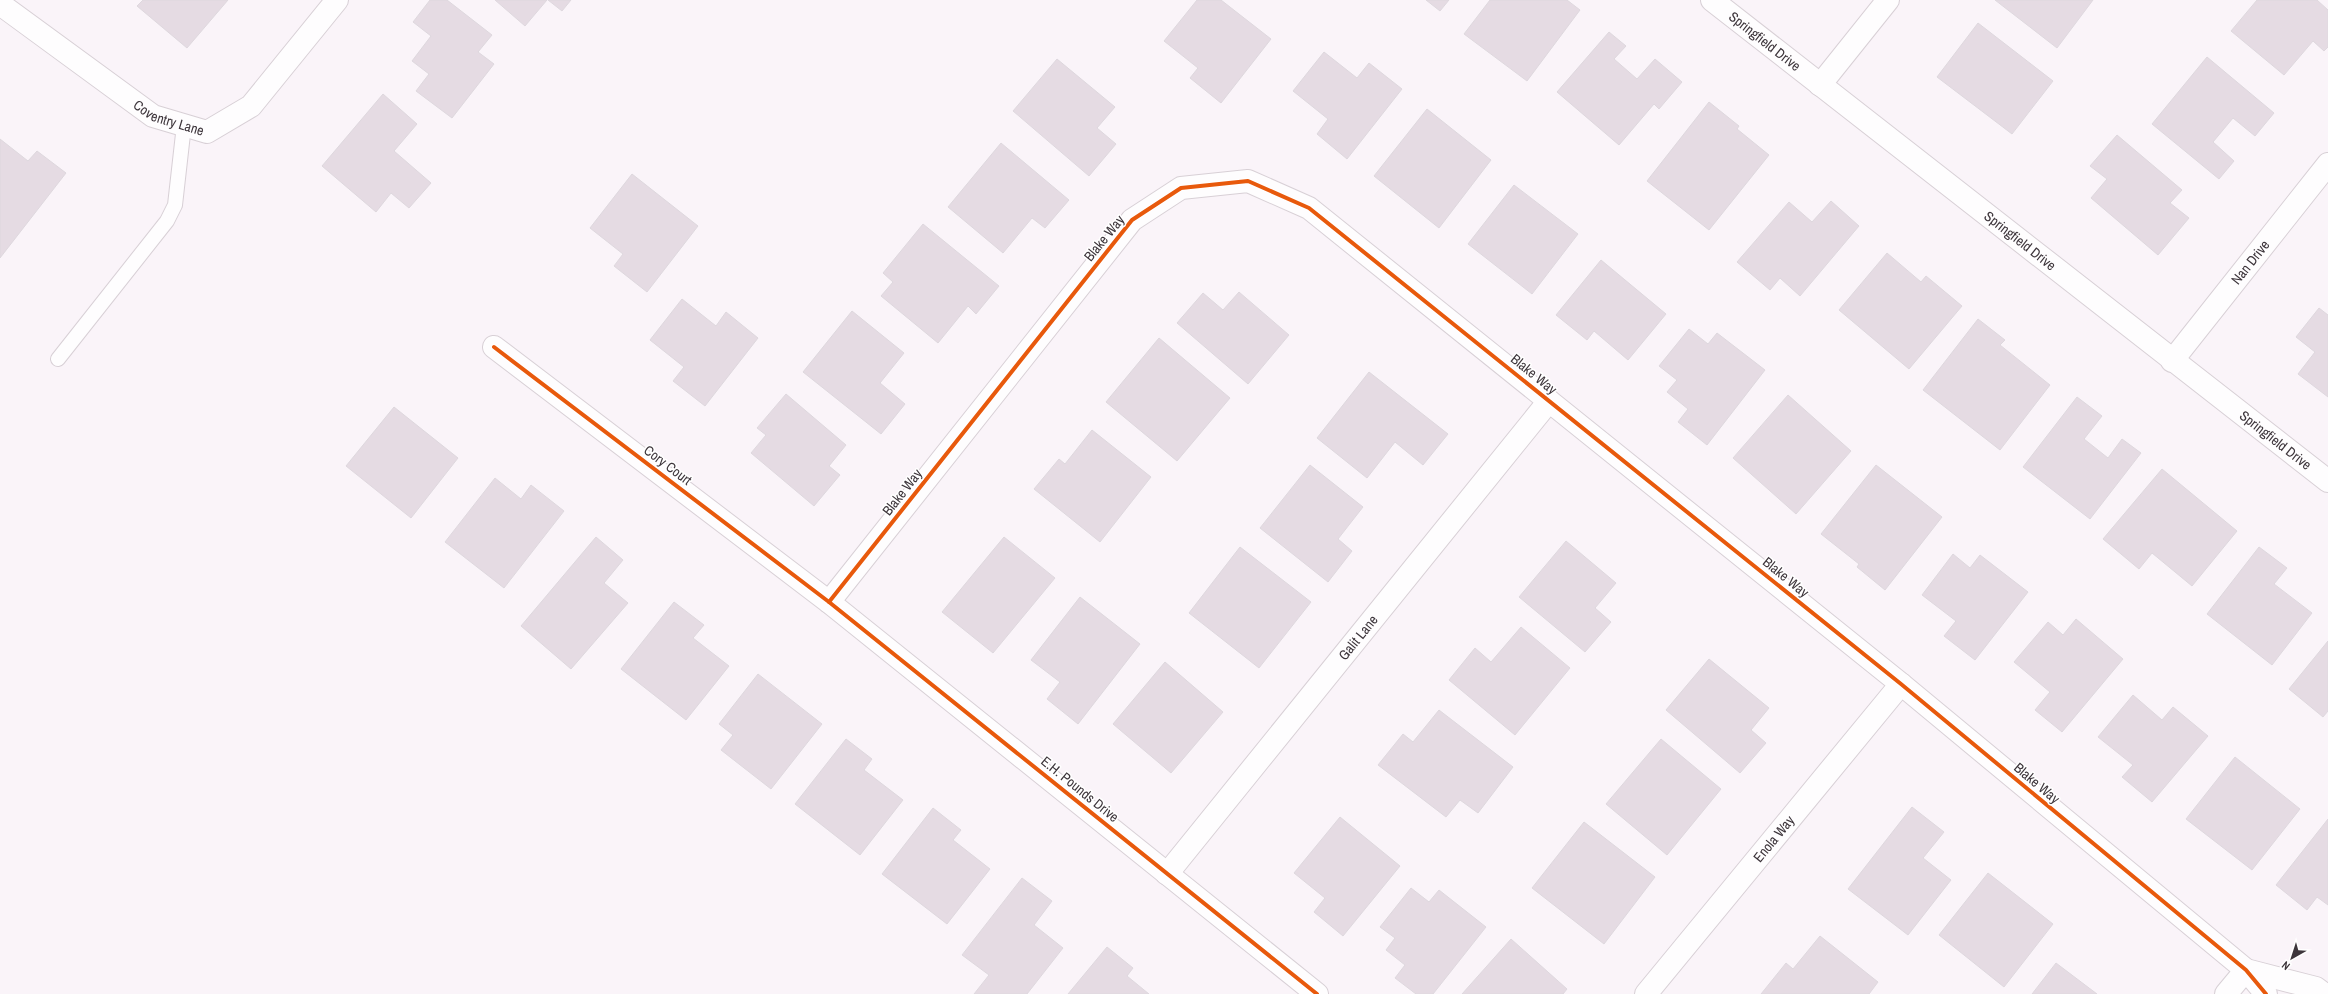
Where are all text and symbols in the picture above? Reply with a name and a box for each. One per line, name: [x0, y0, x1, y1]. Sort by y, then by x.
street label: Springfield Drive: [1725, 8, 1804, 75]
street label: Coventry Lane: [130, 96, 206, 140]
street label: Springfield Drive: [1981, 207, 2060, 274]
street label: Blake Way: [1080, 211, 1128, 265]
street label: Nan Drive: [2227, 236, 2273, 288]
street label: Blake Way: [1507, 350, 1561, 398]
street label: Springfield Drive: [2236, 406, 2315, 474]
street label: Cory Court: [640, 441, 696, 489]
street label: Blake Way: [878, 465, 926, 519]
street label: Blake Way: [1759, 553, 1813, 601]
street label: Galit Lane: [1334, 611, 1382, 664]
street label: E.H. Pounds Drive: [1037, 752, 1123, 826]
street label: Blake Way: [2010, 759, 2064, 808]
street label: Enola Way: [1749, 812, 1798, 866]
north arrow: [2272, 938, 2312, 978]
text: N: [2279, 958, 2293, 973]

